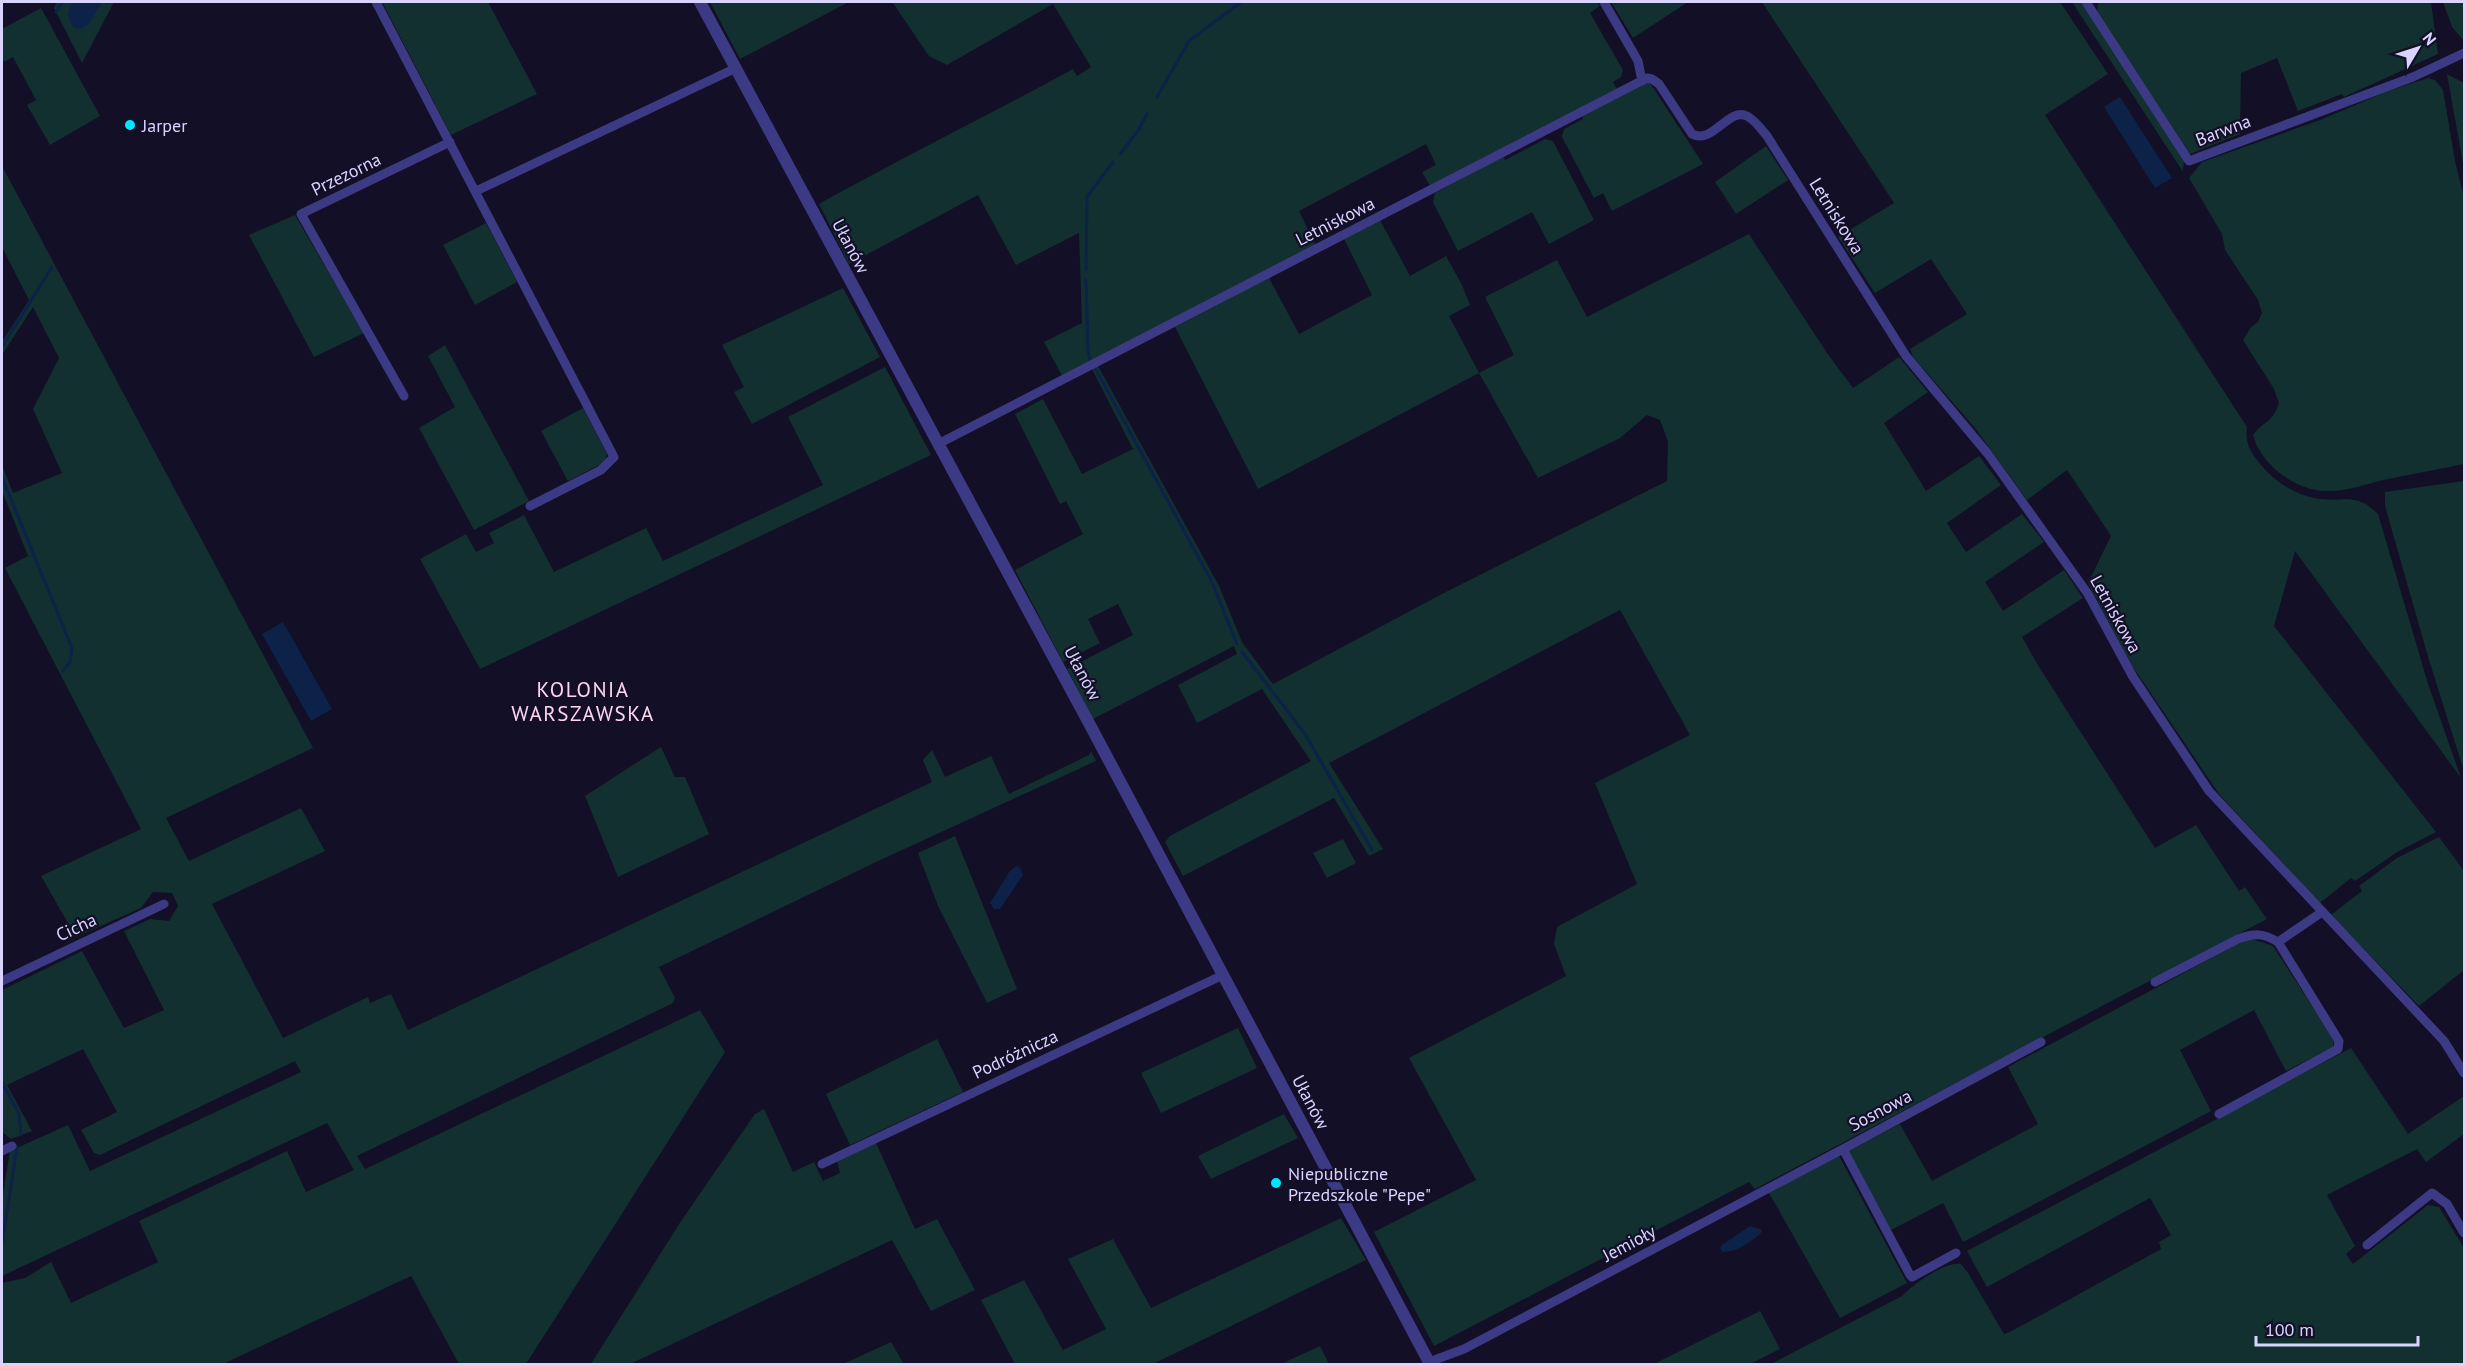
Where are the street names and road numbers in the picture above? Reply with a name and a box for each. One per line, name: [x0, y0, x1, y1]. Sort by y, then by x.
street label: Barwna: [2192, 109, 2254, 151]
street label: Przezorna: [307, 147, 385, 201]
street label: Letniskowa: [1805, 174, 1869, 258]
street label: Letniskowa: [1292, 191, 1378, 251]
street label: Ułanów: [827, 215, 875, 278]
street label: Letniskowa: [2085, 571, 2147, 657]
street label: Ułanów: [1059, 642, 1107, 705]
street label: Cicha: [52, 908, 100, 946]
street label: Podróżnicza: [969, 1024, 1061, 1084]
street label: Ułanów: [1287, 1071, 1335, 1134]
street label: Sosnowa: [1844, 1084, 1916, 1136]
street label: Jemioły: [1597, 1219, 1660, 1267]

